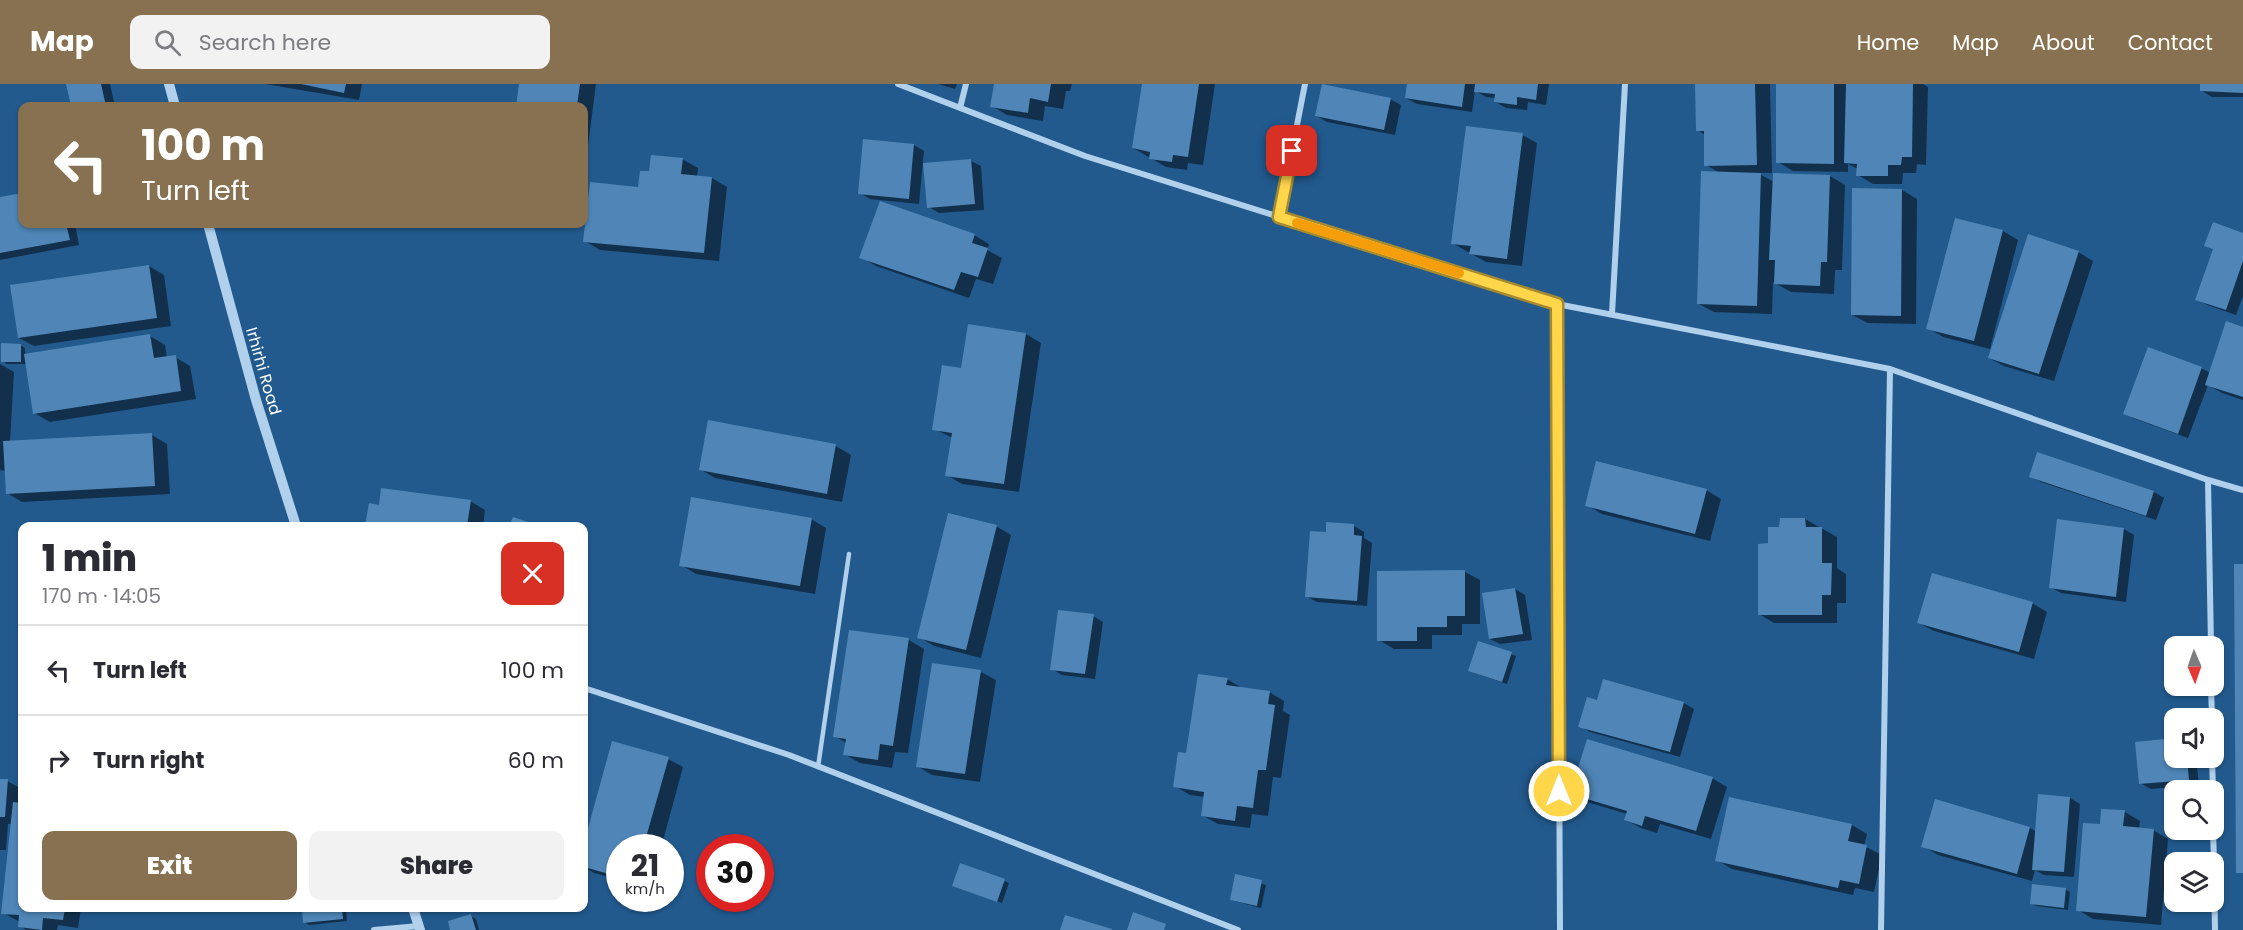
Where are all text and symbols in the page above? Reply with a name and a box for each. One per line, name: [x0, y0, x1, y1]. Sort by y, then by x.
search box: [130, 15, 550, 69]
text: Map: [30, 22, 94, 61]
icon: search: [151, 26, 184, 59]
text: Search here: [199, 27, 331, 58]
text: Home: [1857, 28, 1919, 57]
text: Map: [1952, 28, 1999, 57]
text: About: [2032, 28, 2095, 57]
text: Contact: [2128, 28, 2213, 57]
text: 100 m: [141, 116, 265, 175]
pin: [1266, 125, 1317, 176]
icon: left: [42, 126, 120, 204]
icon: arrive: [1275, 134, 1308, 167]
text: Turn left: [141, 172, 250, 209]
street label: Irhirhi Road: [240, 325, 287, 418]
text: 1 min: [42, 533, 137, 584]
button: close: [501, 542, 564, 605]
text: 170 m · 14:05: [42, 582, 161, 610]
north arrow: [2164, 636, 2224, 696]
map controls: [2164, 636, 2224, 912]
icon: left: [42, 654, 75, 687]
text: Turn left: [93, 655, 187, 686]
text: 100 m: [501, 655, 564, 686]
button: sound: [2164, 708, 2224, 768]
icon: right: [42, 744, 75, 777]
text: Turn right: [93, 745, 204, 776]
text: 60 m: [508, 745, 564, 776]
position arrow: [1527, 759, 1591, 823]
button: search: [2164, 780, 2224, 840]
button: Exit: [42, 831, 297, 900]
button: Share: [309, 831, 564, 900]
speed limit sign: 30: [696, 834, 774, 912]
text: 21: [631, 844, 659, 887]
button: layers: [2164, 852, 2224, 912]
text: km/h: [625, 878, 665, 899]

